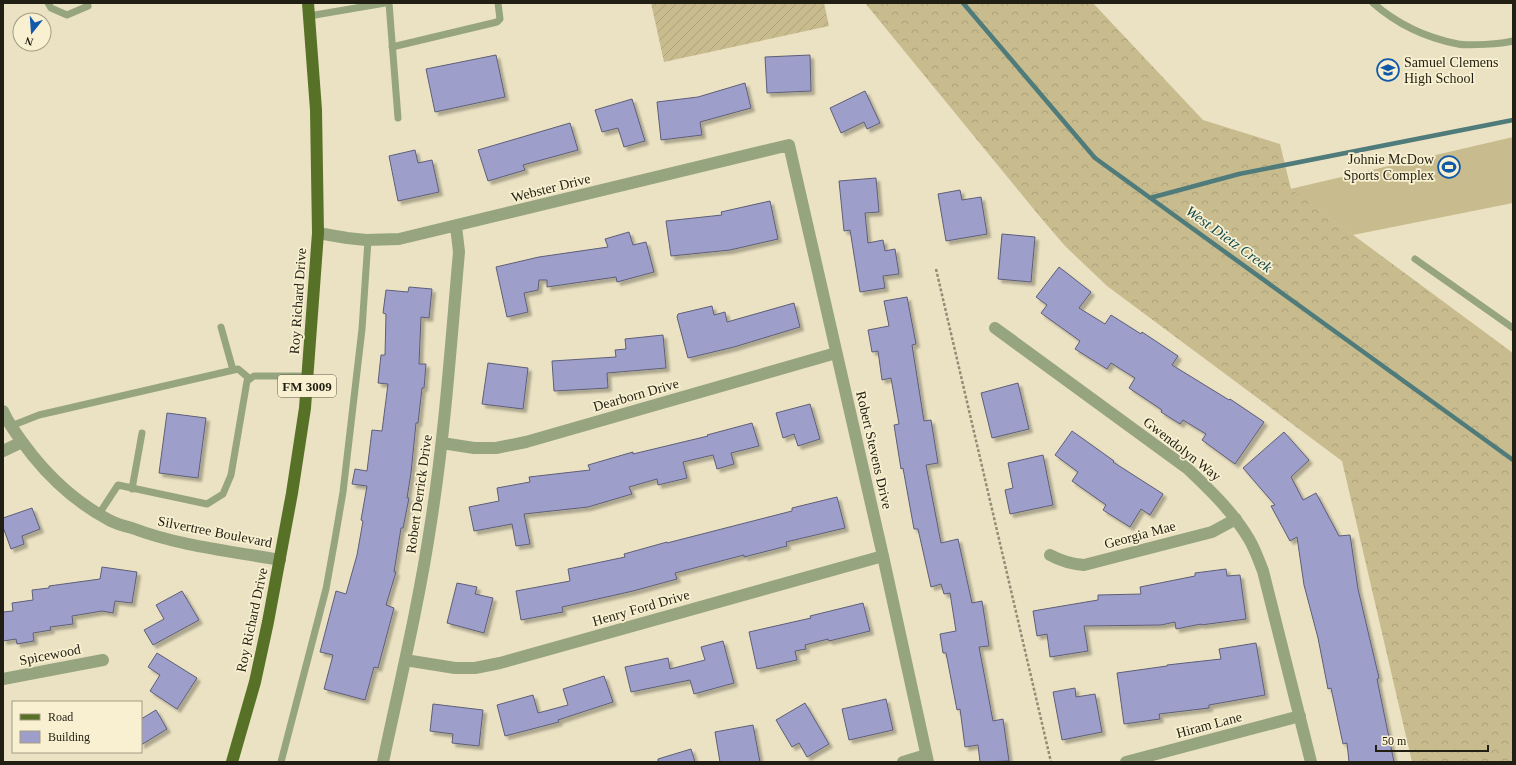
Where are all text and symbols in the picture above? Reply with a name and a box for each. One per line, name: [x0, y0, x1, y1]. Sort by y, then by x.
north arrow: [12, 12, 52, 52]
text: N: [23, 35, 35, 48]
place label: Samuel Clemens High School: [1404, 55, 1499, 86]
school or university icon: Samuel Clemens High School: [1375, 57, 1401, 83]
place label: Johnie McDow Sports Complex: [1343, 152, 1435, 183]
sports icon: Johnie McDow Sports Complex: [1436, 154, 1462, 180]
street label: Webster Drive: [510, 171, 592, 205]
water label: West Dietz Creek: [1183, 202, 1275, 276]
street label: Roy Richard Drive: [287, 247, 309, 355]
road number: FM 3009: [278, 375, 336, 397]
street label: Dearborn Drive: [592, 376, 680, 414]
street label: Robert Stevens Drive: [853, 390, 895, 510]
street label: Gwendolyn Way: [1140, 414, 1224, 484]
street label: Robert Derrick Drive: [403, 434, 435, 554]
street label: Silvertree Boulevard: [157, 514, 273, 550]
street label: Georgia Mae: [1103, 518, 1177, 552]
street label: Roy Richard Drive: [234, 566, 270, 674]
street label: Henry Ford Drive: [591, 587, 691, 629]
street label: Spicewood: [18, 642, 82, 668]
legend: [12, 701, 142, 753]
street label: Hiram Lane: [1175, 709, 1243, 741]
text: Road: [48, 710, 73, 724]
scale bar: [1376, 727, 1488, 753]
text: Building: [48, 730, 90, 744]
text: 50 m: [1382, 734, 1407, 748]

